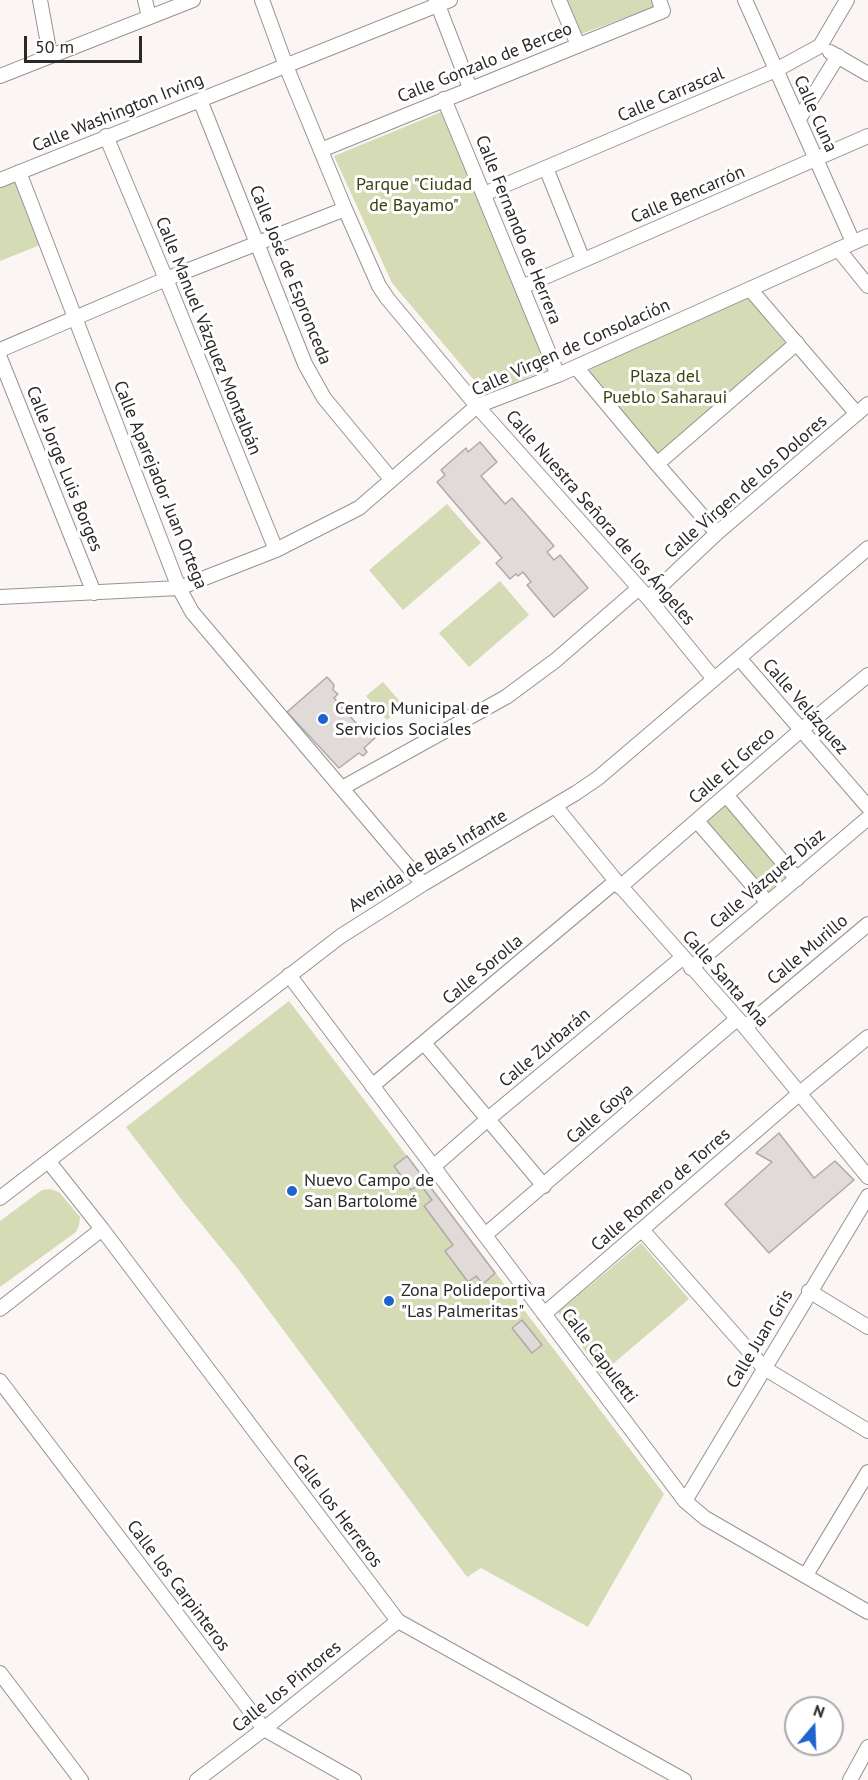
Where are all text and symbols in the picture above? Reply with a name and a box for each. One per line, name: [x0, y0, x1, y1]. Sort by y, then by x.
street label: Calle Gonzalo de Berceo: [395, 18, 575, 108]
scale bar: [27, 24, 146, 62]
text: 50 m: [35, 35, 74, 58]
street label: Calle Carrascal: [615, 63, 727, 127]
street label: Calle Washington Irving: [29, 69, 207, 157]
street label: Calle Cuna: [788, 72, 842, 156]
street label: Calle Fernando de Herrera: [470, 132, 566, 328]
street label: Calle Bencarrón: [628, 161, 748, 229]
park label: Parque "Ciudad de Bayamo": [356, 174, 472, 216]
street label: Calle José de Espronceda: [244, 182, 336, 368]
street label: Calle Manuel Vázquez Montalbán: [150, 214, 266, 458]
street label: Calle Virgen de Consolación: [469, 294, 673, 402]
park label: Plaza del Pueblo Saharaui: [603, 366, 727, 409]
street label: Calle Aparejador Juan Ortega: [108, 378, 212, 592]
street label: Calle Jorge Luis Borges: [21, 383, 107, 555]
street label: Calle Nuestra Señora de los Ángeles: [501, 406, 699, 630]
street label: Calle Virgen de los Dolores: [660, 411, 832, 563]
street label: Calle Velázquez: [757, 655, 853, 759]
place label: Centro Municipal de Servicios Sociales: [335, 698, 489, 740]
marker: Centro Municipal de Servicios Sociales: [316, 712, 330, 726]
street label: Calle El Greco: [685, 723, 779, 809]
street label: Avenida de Blas Infante: [345, 805, 511, 917]
street label: Calle Vázquez Díaz: [706, 824, 830, 934]
street label: Calle Murillo: [763, 910, 853, 990]
street label: Calle Santa Ana: [677, 926, 773, 1032]
street label: Calle Sorolla: [439, 930, 527, 1010]
street label: Calle Zurbarán: [495, 1004, 595, 1092]
street label: Calle Goya: [562, 1079, 638, 1149]
street label: Calle Romero de Torres: [587, 1124, 735, 1256]
place label: Nuevo Campo de San Bartolomé: [304, 1170, 434, 1212]
marker: Nuevo Campo de San Bartolomé: [285, 1184, 299, 1198]
place label: Zona Polideportiva "Las Palmeritas": [401, 1280, 546, 1322]
street label: Calle Juan Gris: [722, 1286, 798, 1392]
marker: Zona Polideportiva "Las Palmeritas": [382, 1294, 396, 1308]
street label: Calle Capuletti: [556, 1304, 642, 1408]
street label: Calle los Herreros: [287, 1450, 387, 1572]
street label: Calle los Carpinteros: [122, 1516, 234, 1656]
street label: Calle los Pintores: [228, 1637, 346, 1737]
north arrow: [784, 1696, 844, 1756]
text: N: [811, 1700, 827, 1722]

